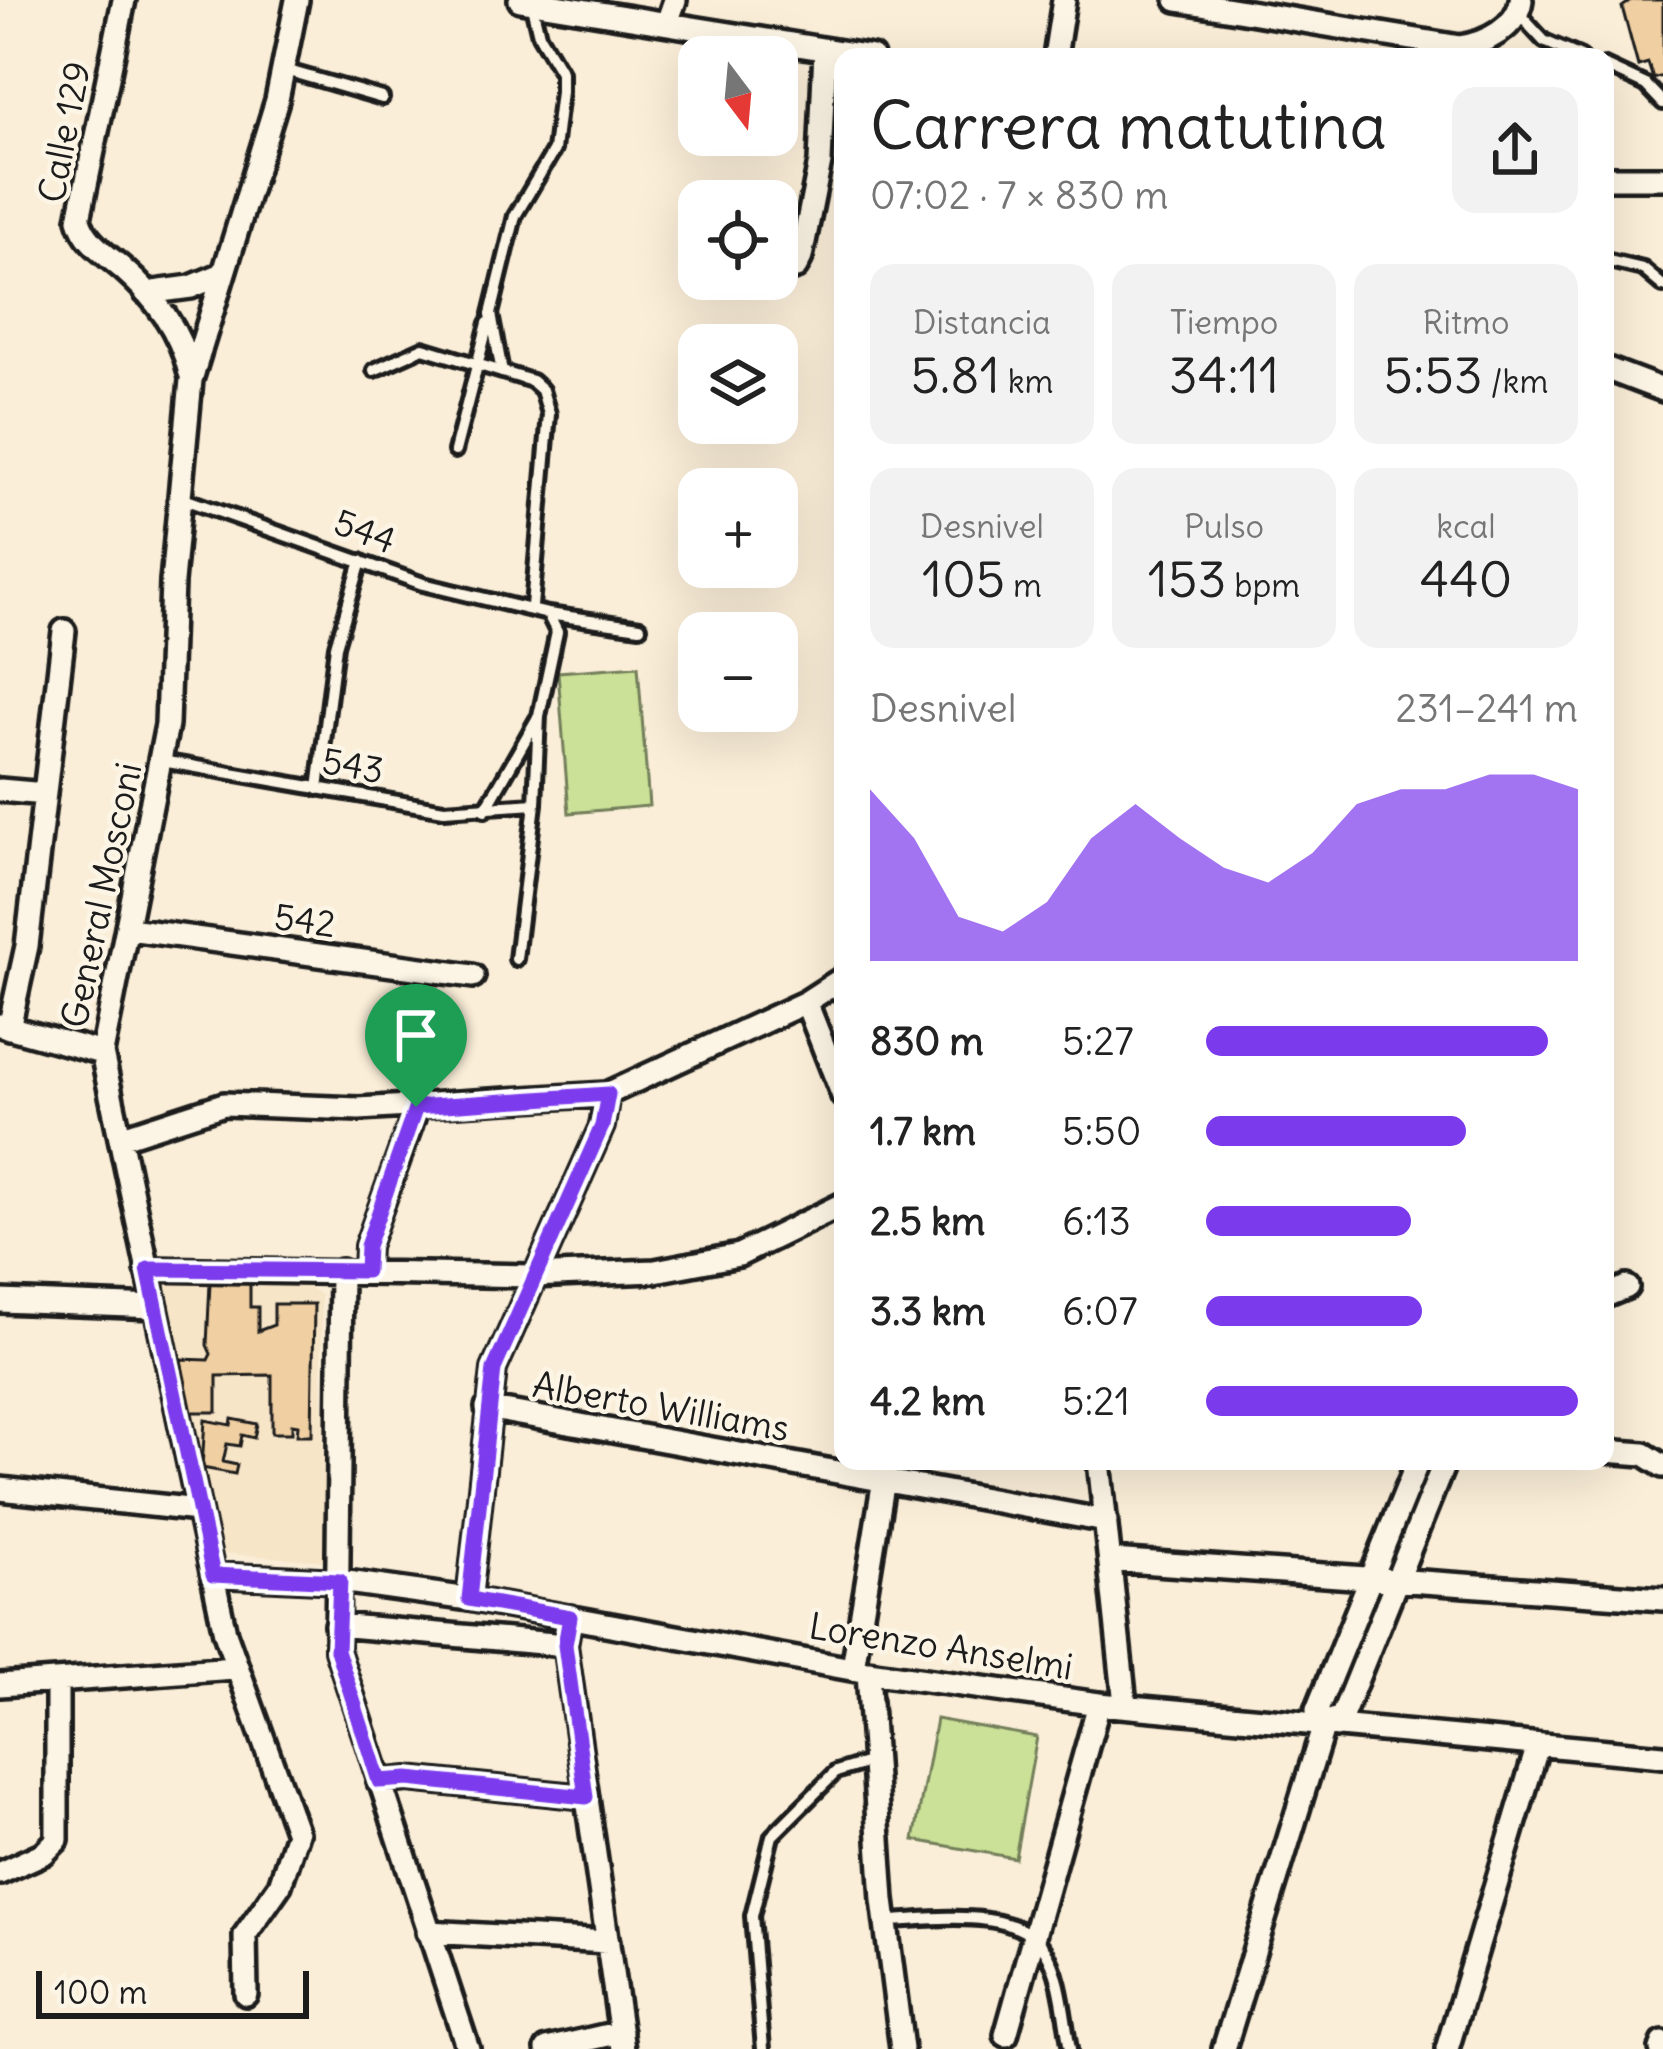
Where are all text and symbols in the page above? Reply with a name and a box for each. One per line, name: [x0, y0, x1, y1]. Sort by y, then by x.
north arrow: [678, 36, 798, 156]
map controls: [678, 36, 798, 732]
street label: Calle 129: [29, 58, 100, 206]
text: Carrera matutina: [870, 84, 1387, 167]
button: share: [1452, 87, 1578, 213]
text: 07:02 · 7 × 830 m: [870, 171, 1168, 220]
button: locate: [678, 180, 798, 300]
text: Distancia: [913, 301, 1051, 343]
text: Tiempo: [1170, 301, 1278, 343]
text: Ritmo: [1423, 301, 1510, 343]
button: layers: [678, 324, 798, 444]
text: 5.81: [910, 343, 1000, 407]
text: 34:11: [1169, 343, 1279, 407]
text: 5:53: [1384, 343, 1483, 407]
text: km: [1000, 360, 1054, 402]
text: /km: [1483, 360, 1548, 402]
button: +: [678, 468, 798, 588]
street label: 544: [328, 499, 402, 564]
text: Desnivel: [920, 505, 1044, 547]
text: Pulso: [1184, 505, 1264, 547]
text: kcal: [1436, 505, 1496, 547]
text: 105: [922, 547, 1005, 611]
text: 153: [1148, 547, 1226, 611]
text: 440: [1420, 547, 1512, 611]
text: m: [1005, 564, 1042, 606]
text: bpm: [1226, 564, 1300, 606]
button: −: [678, 612, 798, 732]
text: Desnivel: [870, 684, 1016, 733]
text: 231–241 m: [1395, 684, 1578, 733]
street label: 543: [318, 738, 387, 793]
street label: General Mosconi: [51, 758, 152, 1032]
street label: 542: [271, 894, 338, 947]
pin: [365, 984, 467, 1107]
icon: arrive: [383, 1002, 449, 1068]
text: 830 m: [870, 1017, 984, 1066]
text: 5:27: [1062, 1017, 1134, 1066]
text: 1.7 km: [870, 1107, 976, 1156]
text: 5:50: [1062, 1107, 1141, 1156]
text: 2.5 km: [870, 1197, 985, 1246]
text: 6:13: [1062, 1197, 1131, 1246]
text: 3.3 km: [870, 1287, 986, 1336]
text: 6:07: [1062, 1287, 1138, 1336]
street label: Alberto Williams: [529, 1362, 793, 1451]
text: 4.2 km: [870, 1377, 985, 1426]
text: 5:21: [1062, 1377, 1130, 1426]
street label: Lorenzo Anselmi: [806, 1603, 1076, 1690]
scale bar: [36, 1965, 309, 2018]
text: 100 m: [54, 1971, 147, 2013]

